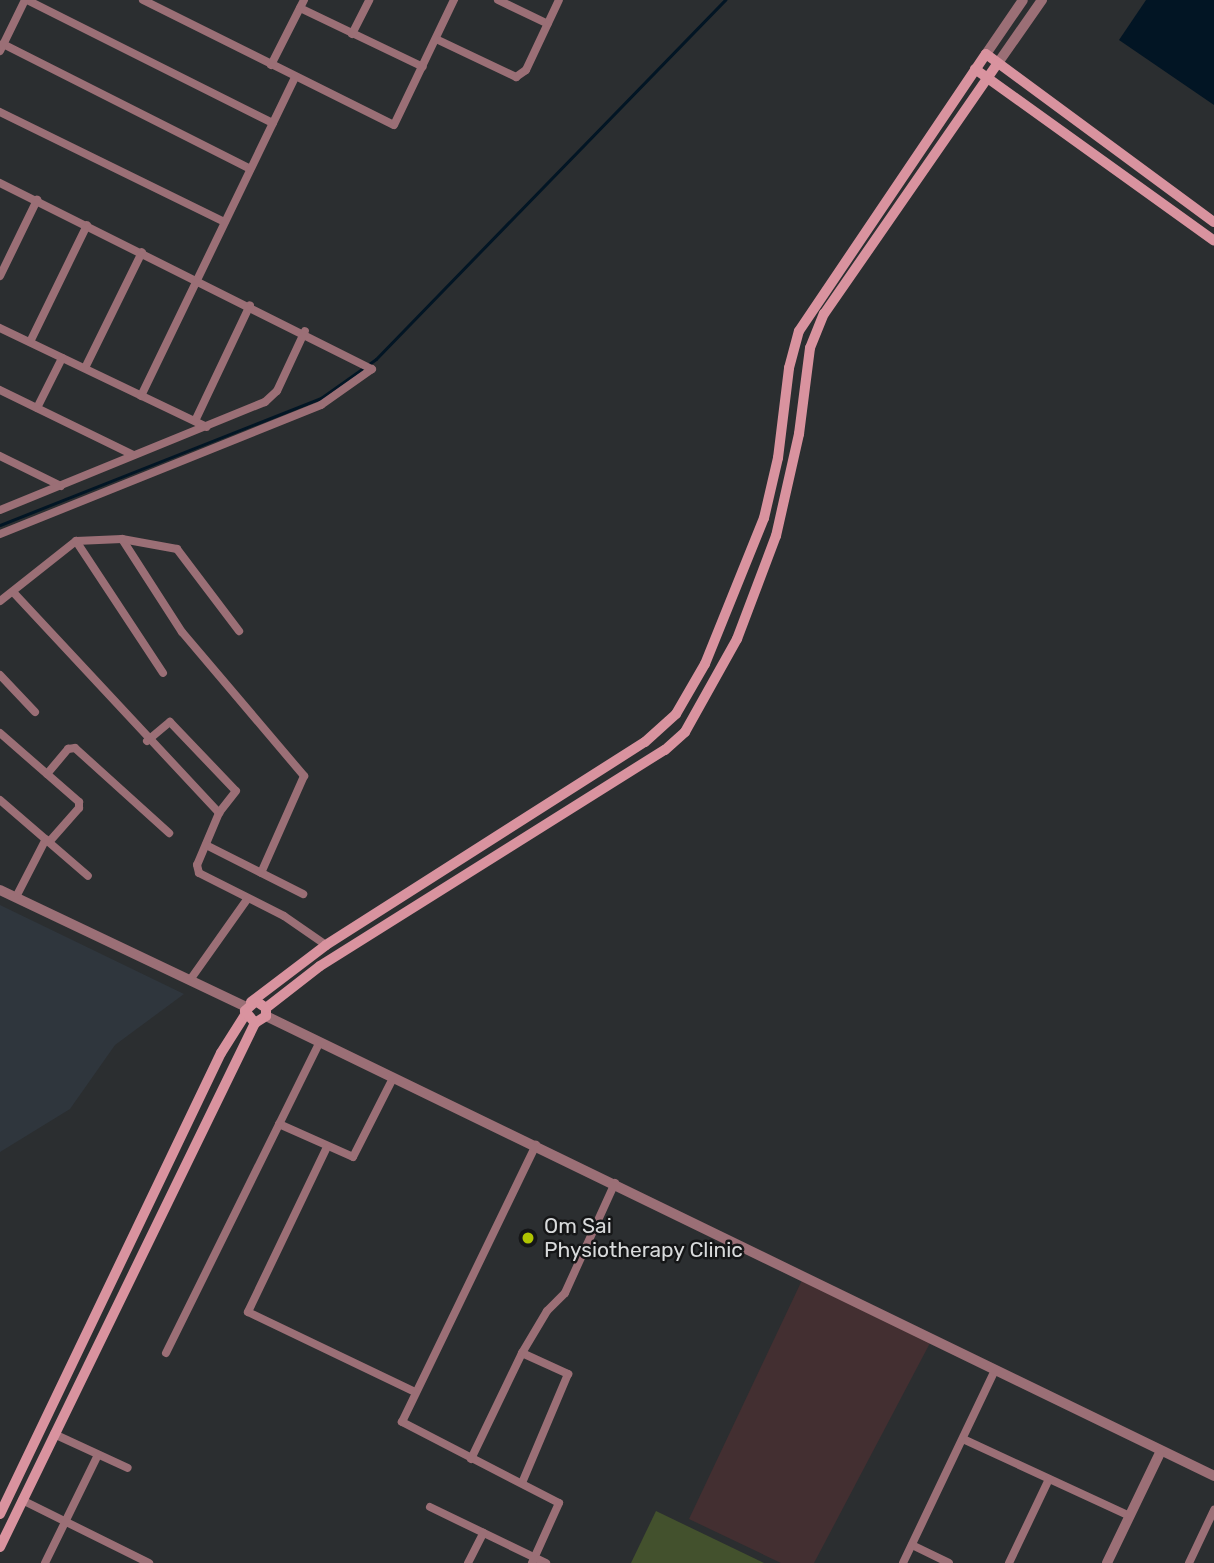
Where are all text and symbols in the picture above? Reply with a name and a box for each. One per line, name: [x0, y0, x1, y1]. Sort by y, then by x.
place label: Om Sai Physiotherapy Clinic: [544, 1213, 744, 1263]
marker: Om Sai Physiotherapy Clinic: [518, 1228, 538, 1248]

